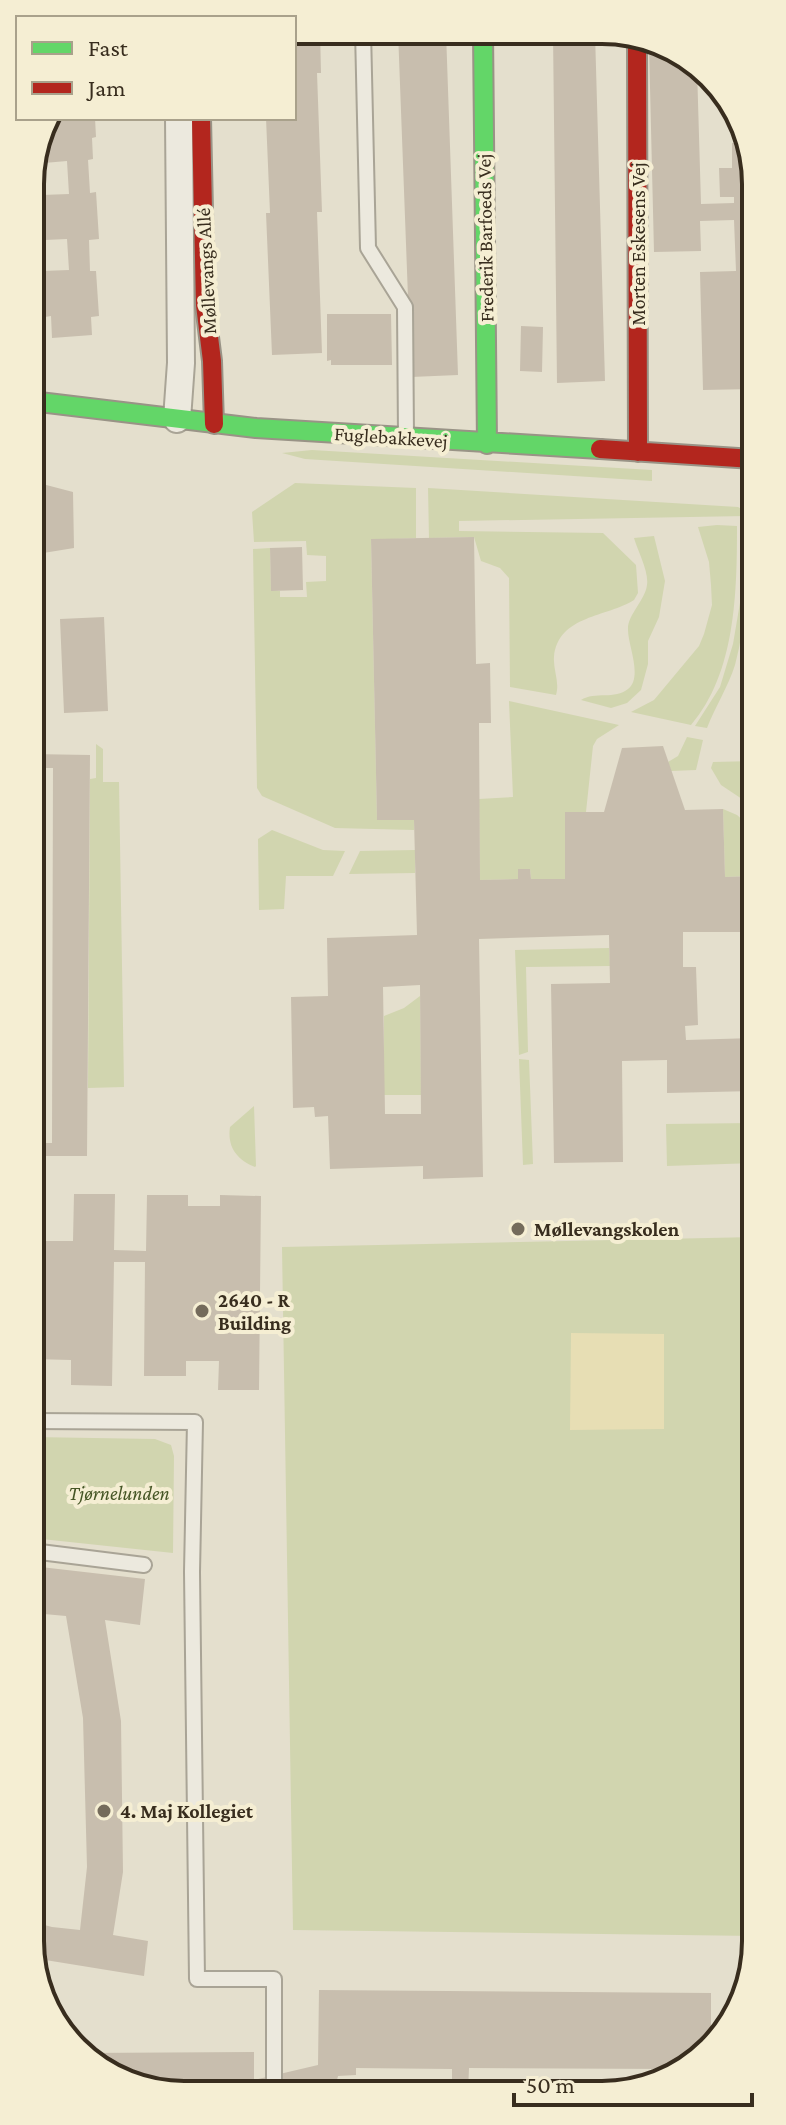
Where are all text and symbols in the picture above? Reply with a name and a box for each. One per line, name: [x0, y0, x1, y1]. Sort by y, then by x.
legend: [16, 16, 296, 120]
text: Fast: [88, 34, 129, 61]
text: Jam: [86, 74, 126, 101]
street label: Frederik Barfoeds Vej: [473, 154, 498, 322]
street label: Morten Eskesens Vej: [627, 162, 650, 326]
street label: Møllevangs Allé: [192, 207, 221, 335]
street label: Fuglebakkevej: [333, 422, 449, 453]
place label: Møllevangskolen: [534, 1218, 680, 1240]
marker: Møllevangskolen: [509, 1220, 527, 1238]
place label: 2640 - R Building: [218, 1289, 291, 1334]
marker: 2640 - R Building: [193, 1302, 211, 1320]
park label: Tjørnelunden: [68, 1482, 170, 1505]
place label: 4. Maj Kollegiet: [120, 1800, 254, 1823]
marker: 4. Maj Kollegiet: [95, 1802, 113, 1820]
scale bar: [514, 2057, 752, 2107]
text: 50 m: [526, 2071, 575, 2098]

